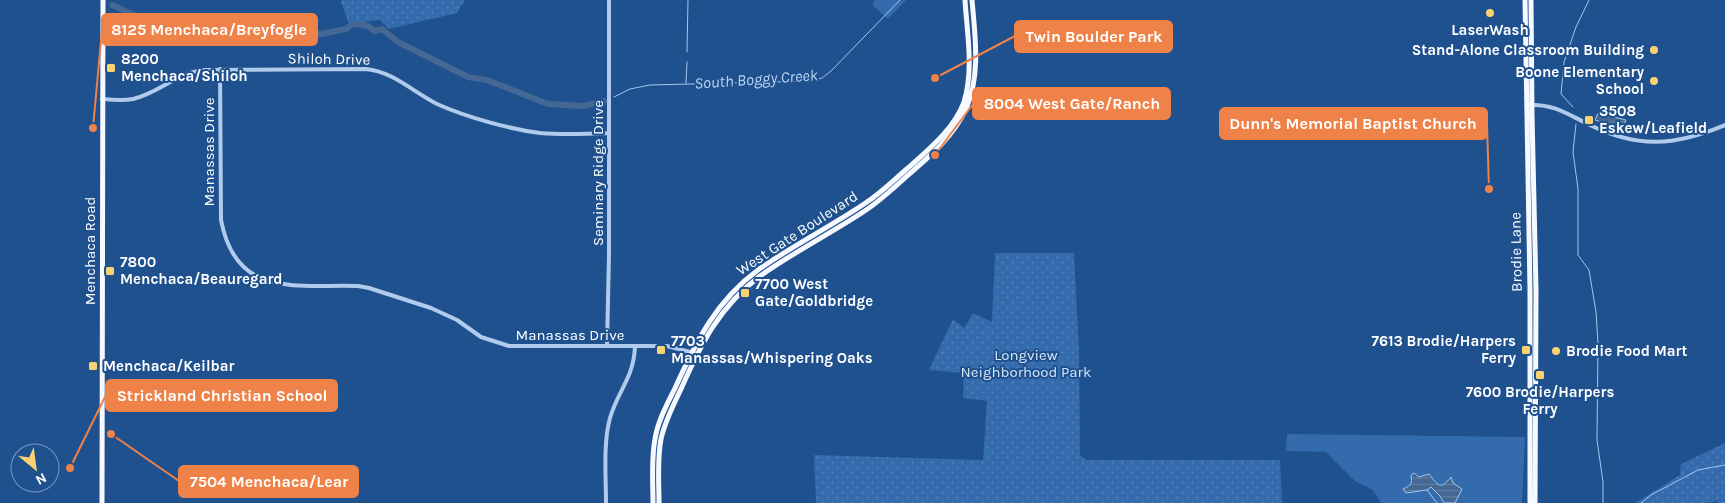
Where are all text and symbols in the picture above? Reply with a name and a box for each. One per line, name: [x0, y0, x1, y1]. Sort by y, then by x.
marker: LaserWash: [1484, 7, 1496, 19]
callout: 8125 Menchaca/Breyfogle: [102, 14, 317, 45]
text: 8125 Menchaca/Breyfogle: [111, 20, 307, 39]
callout: Twin Boulder Park: [1015, 21, 1172, 52]
place label: LaserWash: [1451, 21, 1529, 39]
text: Twin Boulder Park: [1026, 27, 1163, 46]
place label: Stand-Alone Classroom Building: [1412, 41, 1644, 59]
marker: Stand-Alone Classroom Building: [1648, 44, 1660, 56]
street label: Shiloh Drive: [288, 49, 370, 69]
place label: 8200 Menchaca/Shiloh: [121, 50, 248, 85]
marker: 8200 Menchaca/Shiloh: [105, 62, 117, 74]
place label: Boone Elementary School: [1515, 63, 1644, 98]
water label: South Boggy Creek: [694, 65, 819, 93]
marker: Boone Elementary School: [1648, 75, 1660, 87]
callout: 8004 West Gate/Ranch: [973, 88, 1170, 119]
text: 8004 West Gate/Ranch: [984, 94, 1160, 113]
street label: Manassas Drive: [200, 98, 218, 206]
street label: Seminary Ridge Drive: [589, 100, 607, 246]
place label: 3508 Eskew/Leafield: [1599, 102, 1707, 137]
callout: Dunn's Memorial Baptist Church: [1220, 108, 1487, 139]
text: Dunn's Memorial Baptist Church: [1229, 114, 1477, 133]
marker: 3508 Eskew/Leafield: [1583, 114, 1595, 126]
street label: West Gate Boulevard: [733, 187, 861, 279]
street label: Menchaca Road: [81, 197, 99, 305]
street label: Brodie Lane: [1506, 212, 1526, 292]
place label: 7800 Menchaca/Beauregard: [120, 253, 283, 288]
marker: 7800 Menchaca/Beauregard: [104, 265, 116, 277]
place label: 7700 West Gate/Goldbridge: [755, 275, 873, 310]
marker: 7700 West Gate/Goldbridge: [739, 287, 751, 299]
street label: Manassas Drive: [516, 326, 624, 344]
place label: 7703 Manassas/Whispering Oaks: [671, 332, 873, 367]
place label: 7613 Brodie/Harpers Ferry: [1372, 332, 1516, 367]
place label: Brodie Food Mart: [1566, 342, 1687, 360]
marker: 7703 Manassas/Whispering Oaks: [655, 344, 667, 356]
marker: 7613 Brodie/Harpers Ferry: [1520, 344, 1532, 356]
marker: Brodie Food Mart: [1550, 345, 1562, 357]
park label: Longview Neighborhood Park: [961, 346, 1091, 381]
place label: Menchaca/Keilbar: [103, 357, 234, 375]
marker: Menchaca/Keilbar: [87, 360, 99, 372]
marker: 7600 Brodie/Harpers Ferry: [1534, 369, 1546, 381]
callout: Strickland Christian School: [106, 380, 337, 411]
place label: 7600 Brodie/Harpers Ferry: [1466, 383, 1614, 418]
text: Strickland Christian School: [117, 386, 327, 405]
north arrow: [10, 443, 60, 493]
callout: 7504 Menchaca/Lear: [179, 466, 358, 497]
text: N: [33, 469, 50, 489]
text: 7504 Menchaca/Lear: [190, 472, 349, 491]

